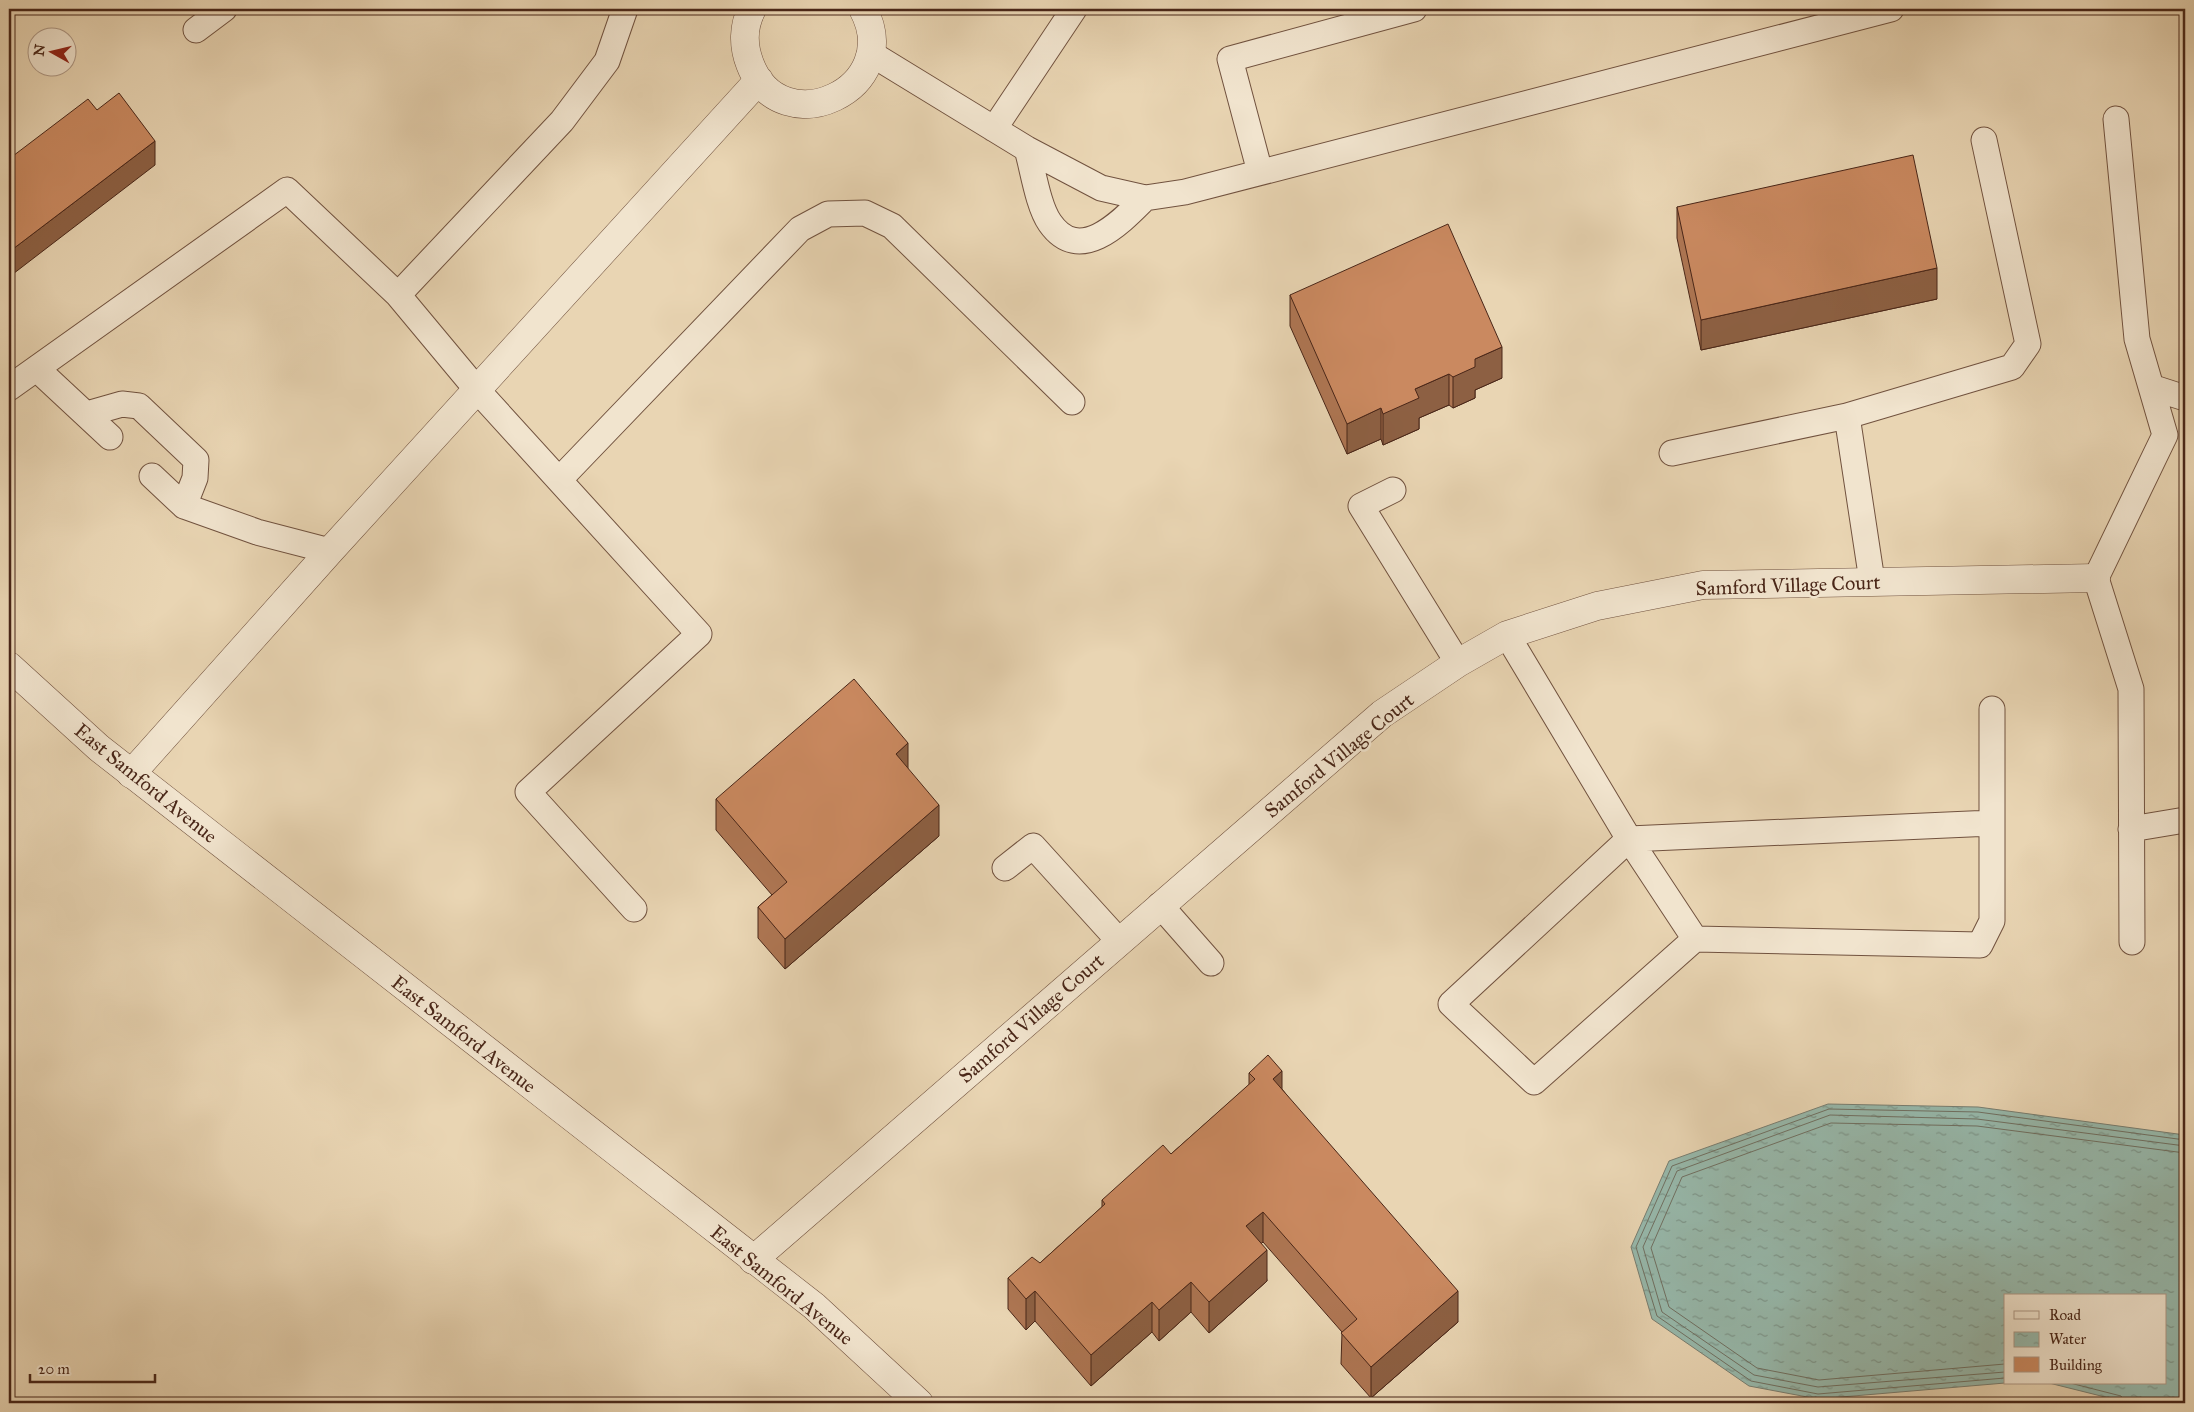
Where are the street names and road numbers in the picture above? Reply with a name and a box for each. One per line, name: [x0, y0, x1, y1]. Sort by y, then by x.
street label: Samford Village Court: [1695, 570, 1881, 601]
street label: Samford Village Court: [1260, 687, 1419, 823]
street label: East Samford Avenue: [70, 718, 222, 848]
street label: Samford Village Court: [953, 948, 1109, 1088]
street label: East Samford Avenue: [387, 970, 541, 1098]
street label: East Samford Avenue: [706, 1220, 858, 1350]

